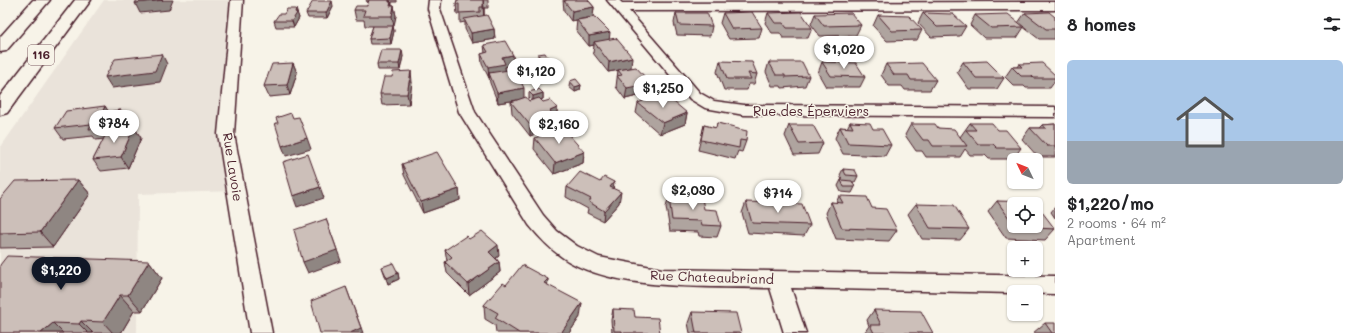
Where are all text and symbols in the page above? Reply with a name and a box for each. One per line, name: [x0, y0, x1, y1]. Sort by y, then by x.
text: 8 homes: [1067, 13, 1136, 35]
icon: filters: [1321, 13, 1343, 35]
pin: $1,020: [811, 36, 877, 70]
text: $1,020: [823, 40, 865, 57]
road number: 116: [28, 45, 54, 65]
pin: $1,120: [503, 58, 569, 92]
text: $1,120: [516, 62, 556, 79]
pin: $1,250: [630, 75, 696, 109]
text: $1,250: [642, 79, 684, 96]
icon: home: [1169, 86, 1241, 158]
street label: Rue des Éperviers: [753, 102, 869, 119]
pin: $784: [90, 110, 138, 144]
pin: $2,160: [526, 111, 592, 145]
text: $784: [98, 114, 130, 131]
text: $2,160: [538, 115, 580, 132]
street label: Rue Lavoie: [220, 131, 247, 202]
north arrow: [1007, 153, 1043, 189]
map controls: [1007, 153, 1043, 321]
pin: $2,030: [660, 177, 726, 211]
pin: $714: [754, 180, 802, 214]
text: $2,030: [671, 181, 715, 198]
text: $714: [763, 184, 793, 201]
text: $1,220/mo: [1067, 192, 1154, 214]
button: locate: [1007, 197, 1043, 233]
text: 2 rooms · 64 m²: [1067, 214, 1166, 231]
text: Apartment: [1067, 231, 1136, 248]
button: +: [1007, 241, 1043, 277]
pin: $1,220: [28, 257, 94, 291]
text: $1,220: [41, 261, 81, 278]
street label: Rue Chateaubriand: [650, 266, 774, 287]
button: −: [1007, 285, 1043, 321]

